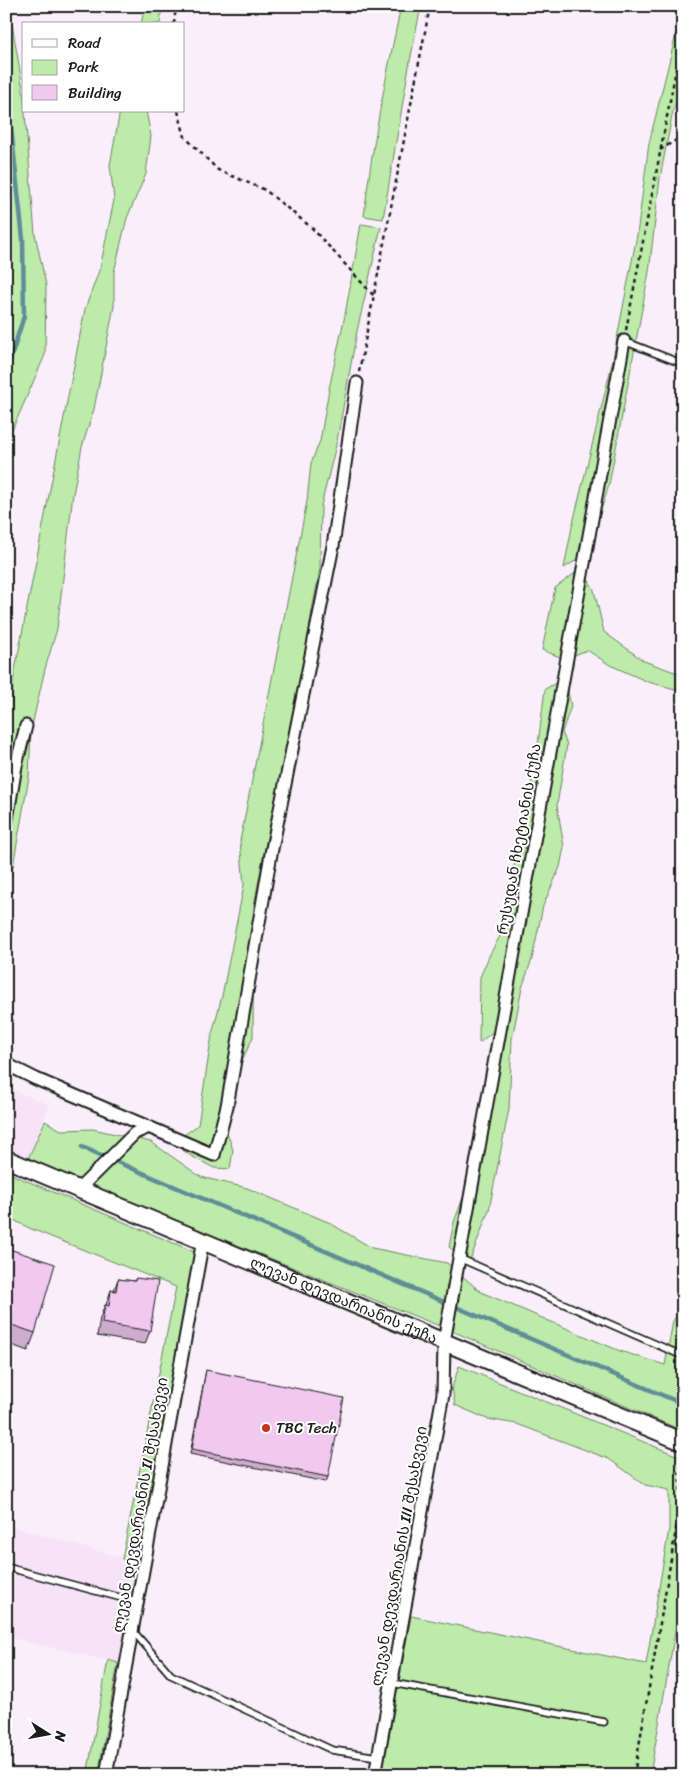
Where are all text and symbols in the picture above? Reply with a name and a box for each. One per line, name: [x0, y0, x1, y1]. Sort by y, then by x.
legend: [22, 22, 185, 112]
text: Road: [68, 30, 101, 56]
text: Park: [68, 54, 99, 80]
text: Building: [68, 80, 122, 106]
street label: რუსუდან ჩხეტიანის ქუჩა: [489, 741, 549, 937]
street label: ლევან დევდარიანის ქუჩა: [246, 1249, 442, 1351]
street label: ლევან დევდარიანის II შესახვევი: [105, 1375, 175, 1635]
place label: TBC Tech: [276, 1415, 337, 1441]
marker: TBC Tech: [260, 1422, 272, 1434]
street label: ლევან დევდარიანის III შესახვევი: [363, 1424, 435, 1688]
north arrow: [22, 1708, 72, 1758]
text: N: [47, 1728, 74, 1744]

